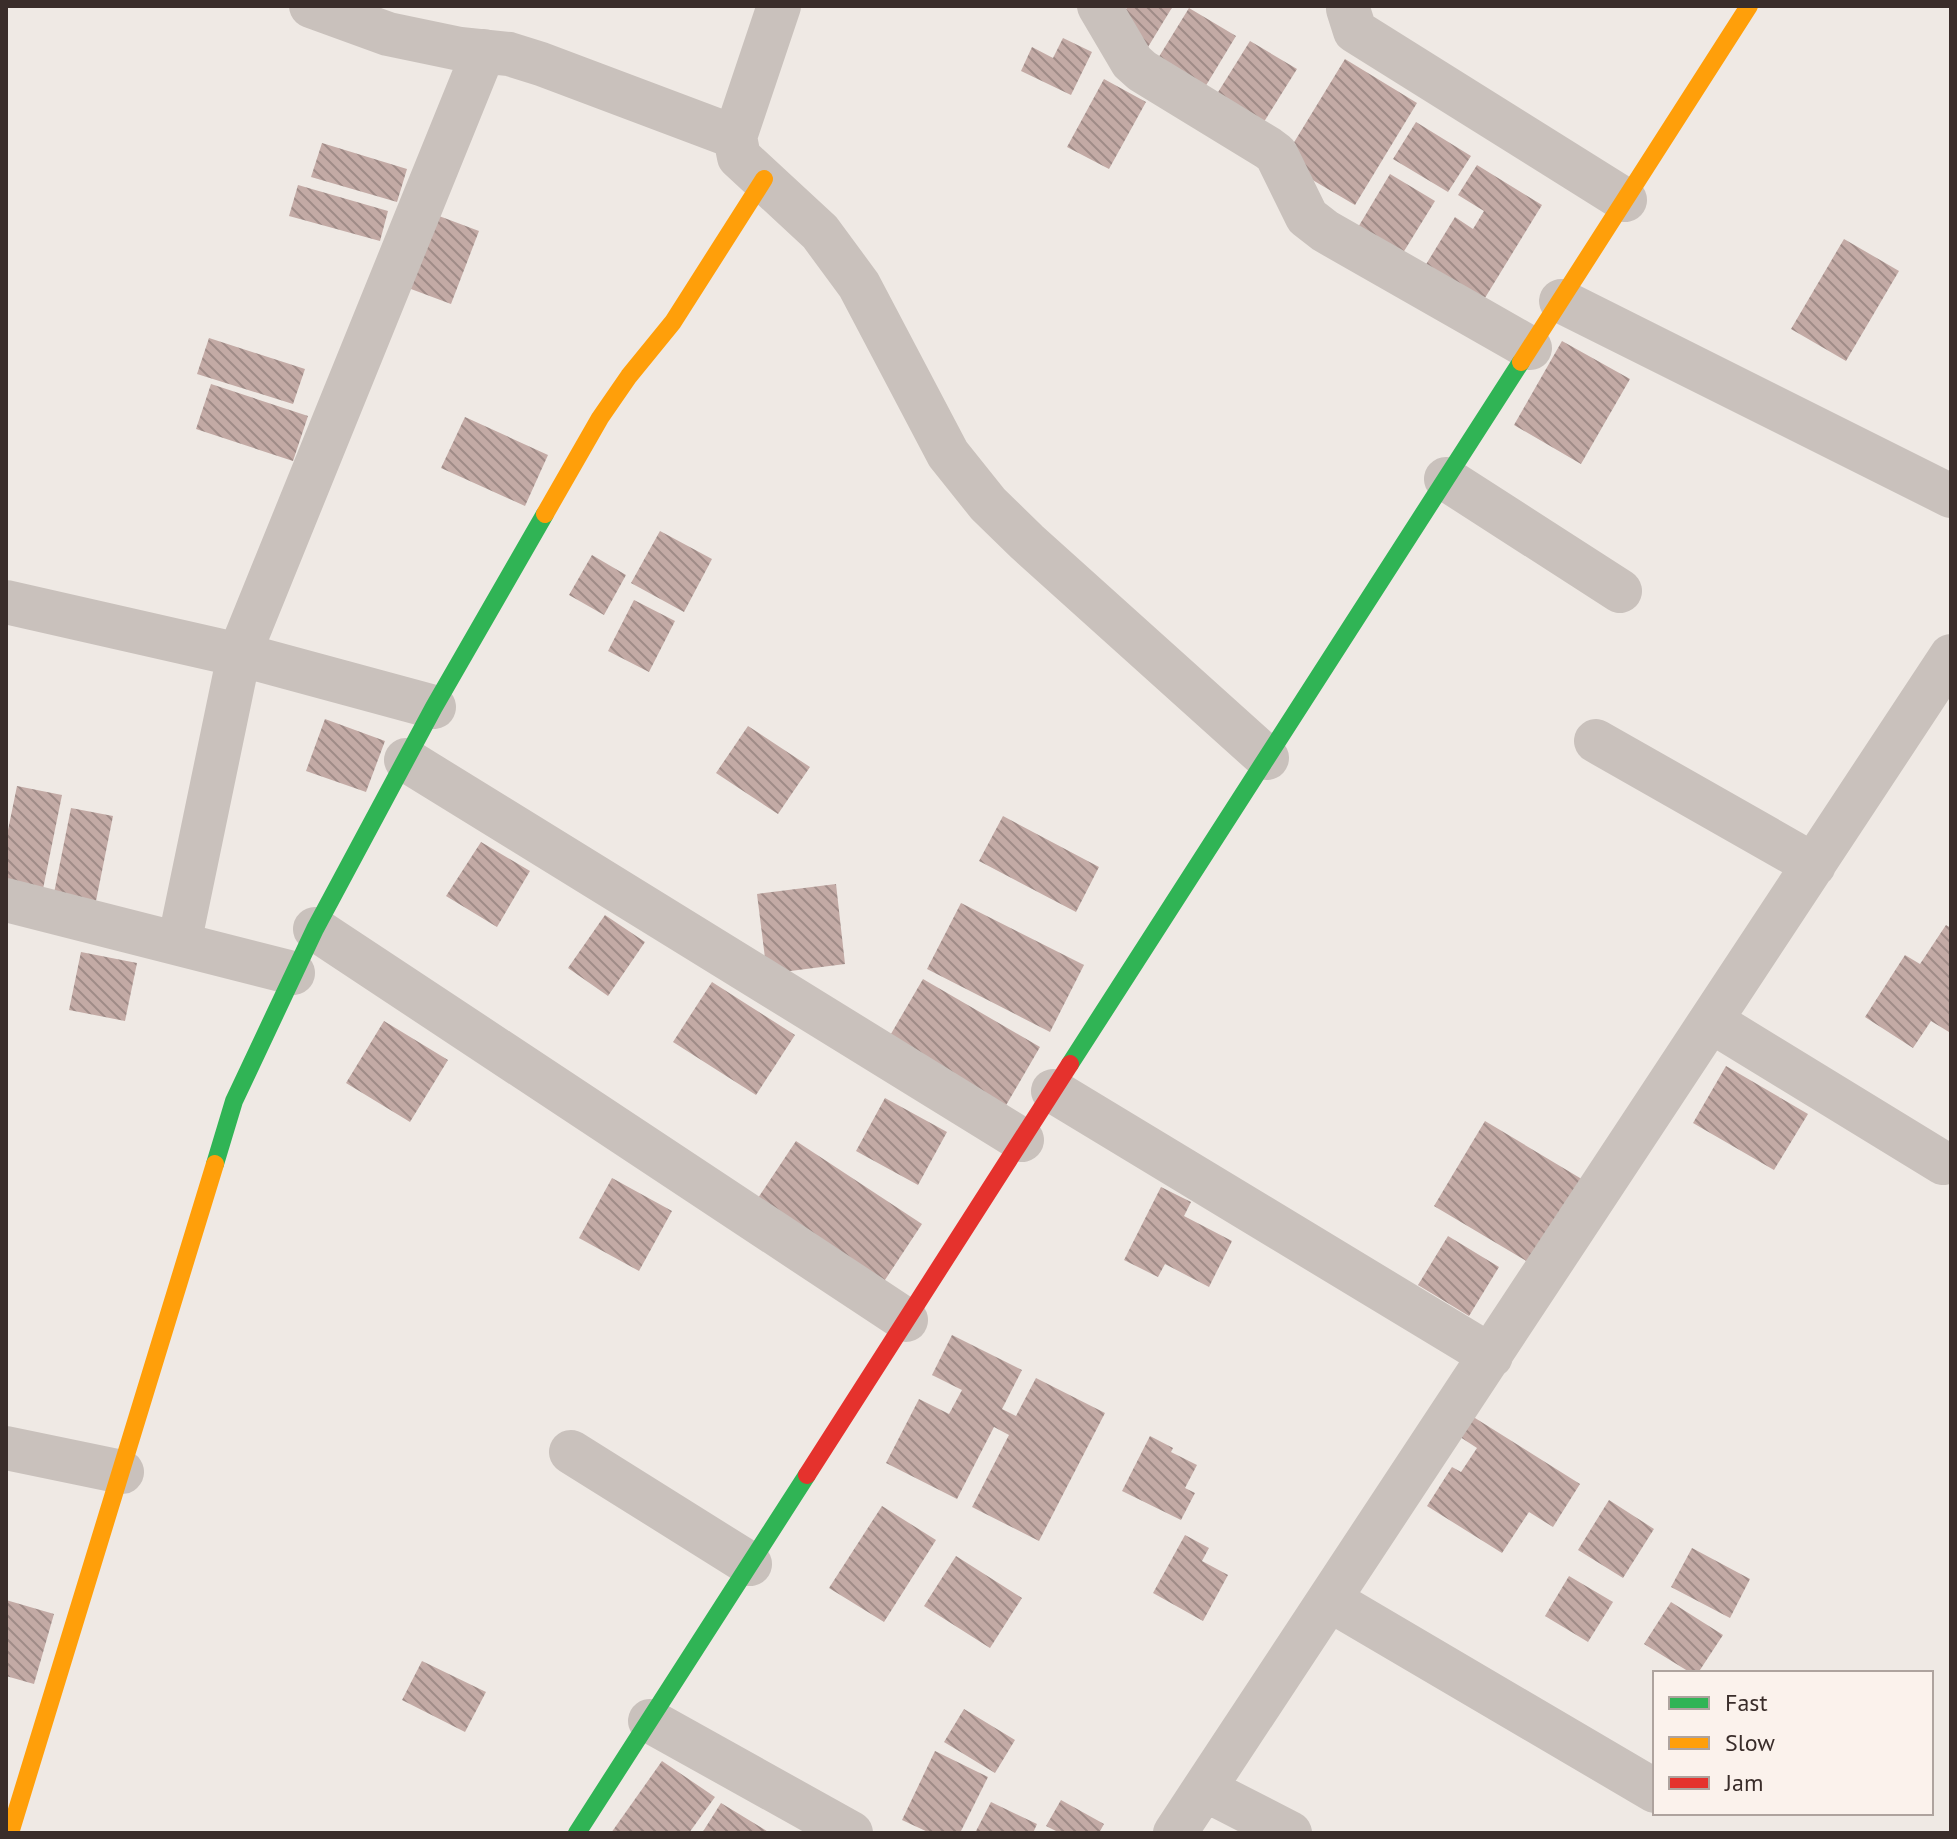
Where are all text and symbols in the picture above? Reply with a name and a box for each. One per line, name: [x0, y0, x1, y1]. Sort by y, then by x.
legend: [1653, 1671, 1933, 1815]
text: Fast: [1725, 1687, 1768, 1718]
text: Slow: [1725, 1727, 1775, 1758]
text: Jam: [1724, 1767, 1763, 1798]

